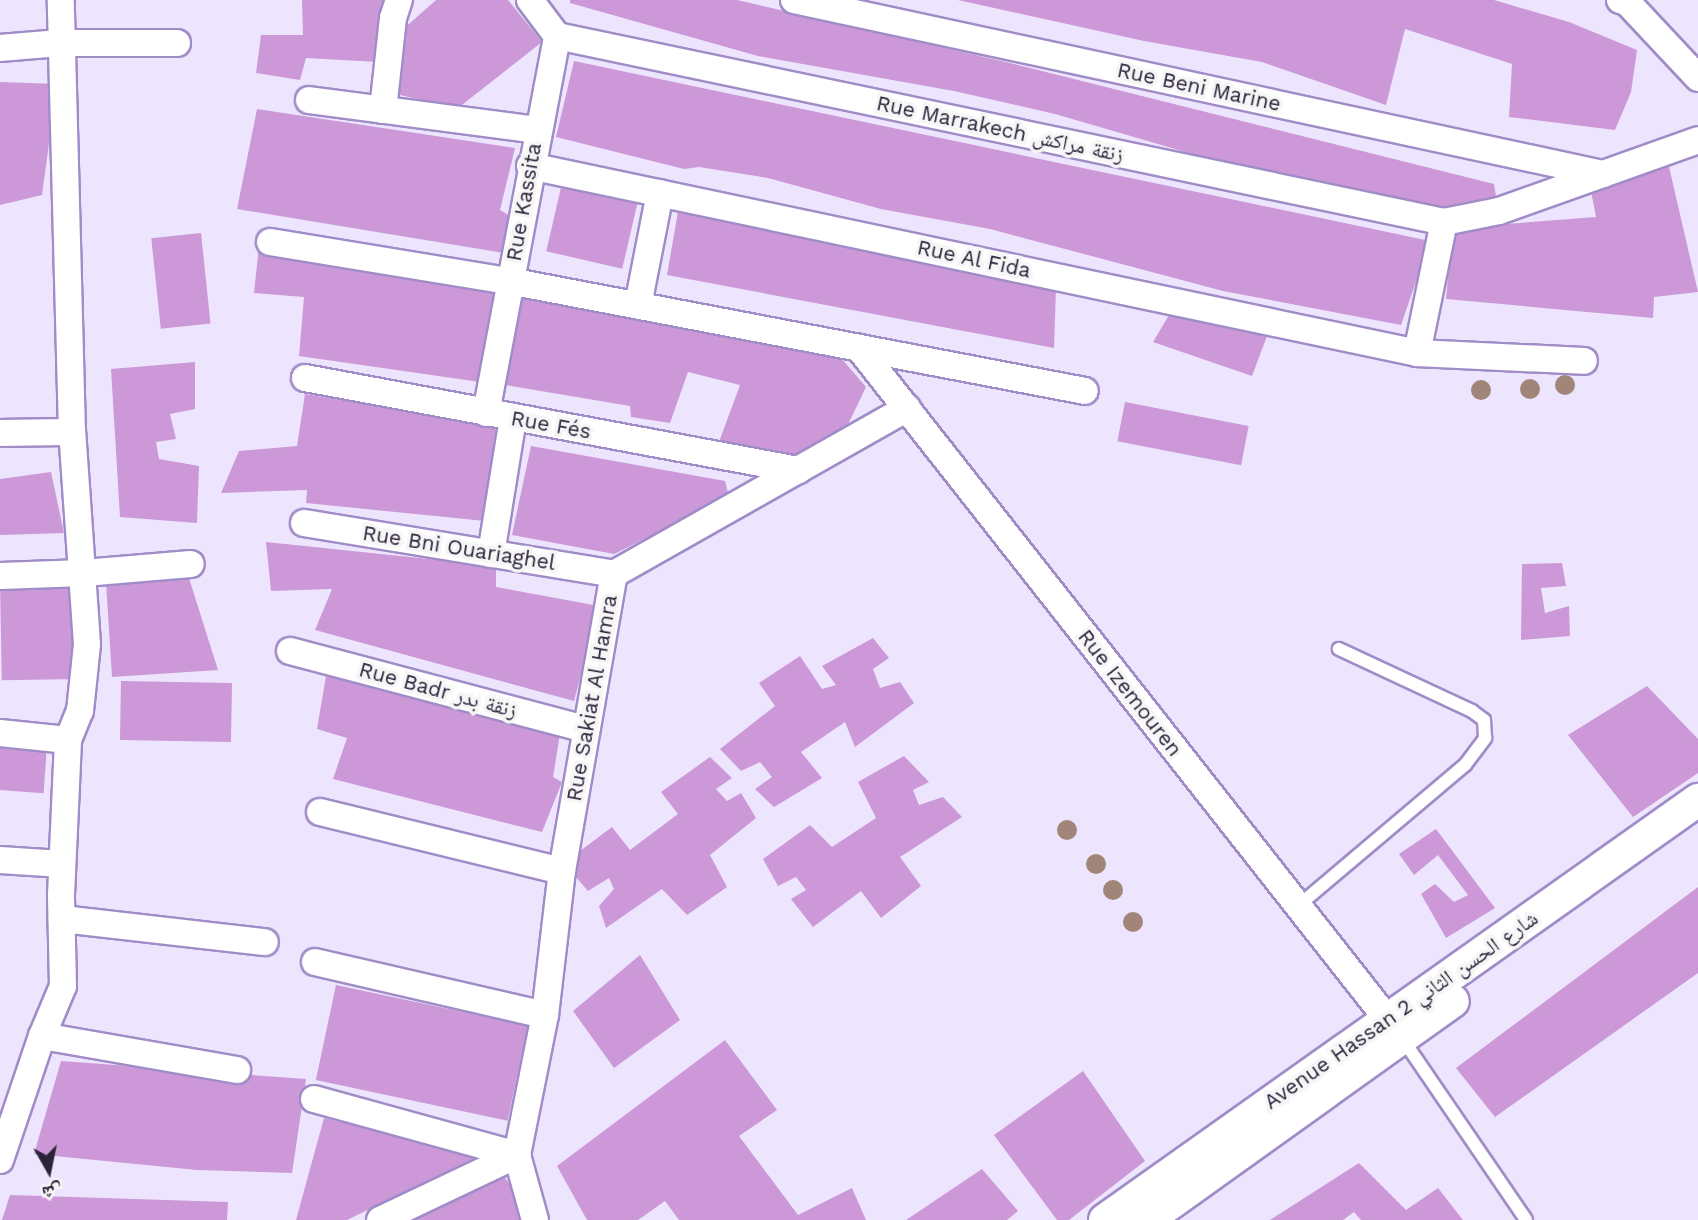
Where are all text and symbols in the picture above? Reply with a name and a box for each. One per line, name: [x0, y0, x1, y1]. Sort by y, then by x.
street label: Rue Beni Marine: [1115, 57, 1283, 117]
street label: Rue Marrakech زنقة مراكش: [874, 91, 1126, 167]
street label: Rue Kassita: [501, 141, 547, 263]
street label: Rue Al Fida: [914, 235, 1034, 283]
street label: Rue Fés: [509, 406, 593, 444]
street label: Rue Bni Ouariaghel: [361, 520, 557, 576]
street label: Rue Sakiat Al Hamra: [561, 592, 623, 804]
street label: Rue Izemouren: [1073, 625, 1187, 761]
street label: Rue Badr زنقة بدر: [356, 657, 520, 723]
street label: Avenue Hassan 2 شارع الحسن الثاني: [1259, 905, 1543, 1115]
north arrow: [14, 1136, 84, 1206]
text: ش: [41, 1179, 64, 1205]

